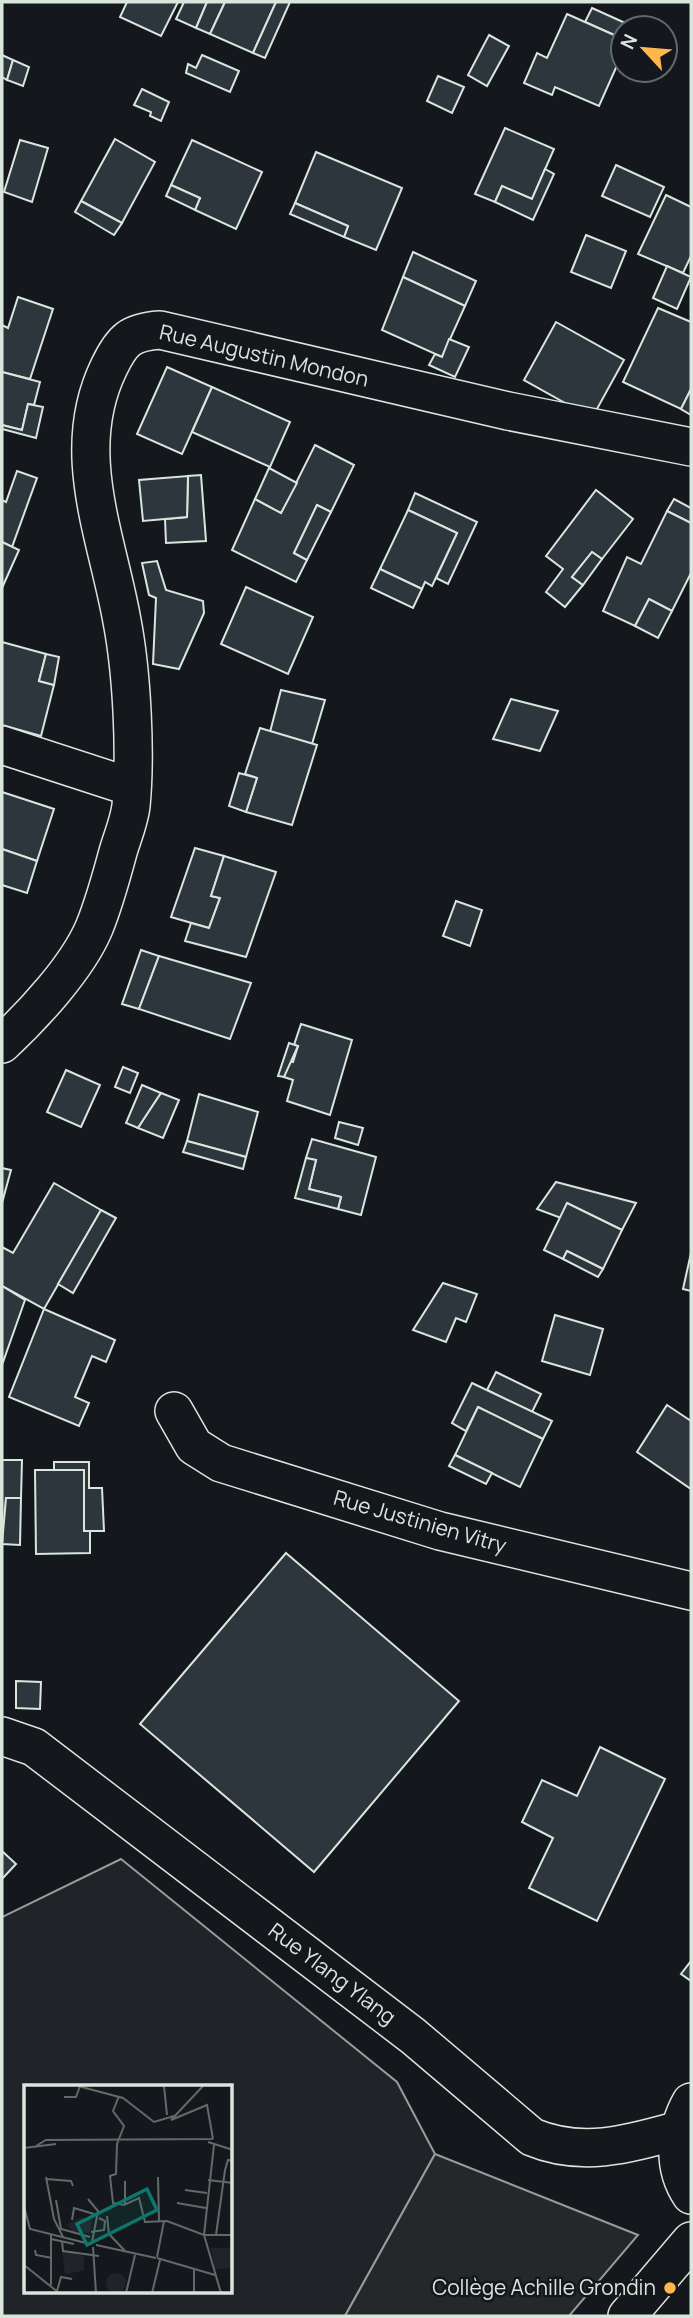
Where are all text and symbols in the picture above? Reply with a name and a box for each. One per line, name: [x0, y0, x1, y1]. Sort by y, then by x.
north arrow: [609, 14, 679, 84]
text: N: [614, 30, 643, 53]
street label: Rue Augustin Mondon: [157, 317, 371, 393]
street label: Rue Justinien Vitry: [330, 1483, 510, 1559]
street label: Rue Ylang Ylang: [263, 1916, 402, 2030]
inset map: [24, 2085, 233, 2294]
place label: Collège Achille Grondin: [432, 2273, 656, 2301]
marker: Collège Achille Grondin: [662, 2280, 678, 2296]

